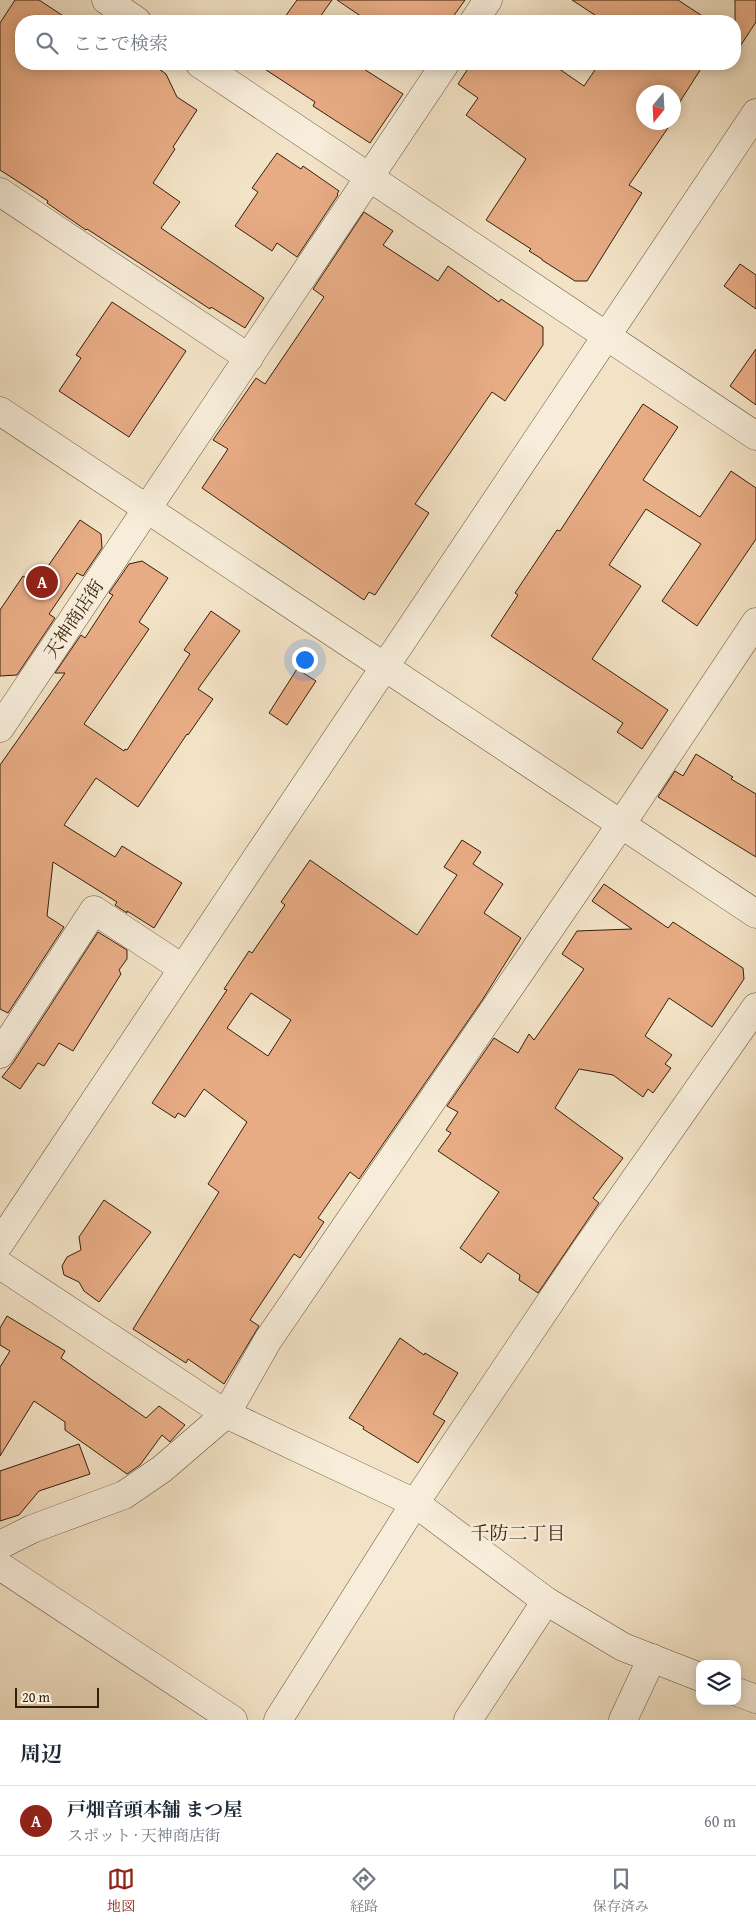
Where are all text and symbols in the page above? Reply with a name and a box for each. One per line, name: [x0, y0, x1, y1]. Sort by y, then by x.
search box: [15, 15, 741, 70]
icon: search: [33, 29, 61, 57]
text: ここで検索: [73, 29, 168, 57]
north arrow: [636, 85, 681, 130]
pin: A: [26, 563, 58, 601]
street label: 天神商店街: [37, 574, 110, 664]
your location: [292, 647, 318, 673]
district label: 千防二丁目: [470, 1519, 566, 1547]
map controls: [696, 1660, 741, 1705]
button: layers: [696, 1660, 741, 1705]
scale bar: [15, 1685, 99, 1708]
text: 20 m: [22, 1687, 50, 1707]
text: 周辺: [20, 1738, 62, 1769]
text: 戸畑音頭本舗 まつ屋: [67, 1795, 242, 1823]
text: A: [31, 1809, 41, 1833]
text: 60 m: [704, 1809, 736, 1833]
text: スポット · 天神商店街: [67, 1823, 221, 1847]
tab: 地図: [107, 1865, 135, 1916]
tab: 経路: [350, 1865, 378, 1916]
tab: 保存済み: [593, 1865, 649, 1916]

